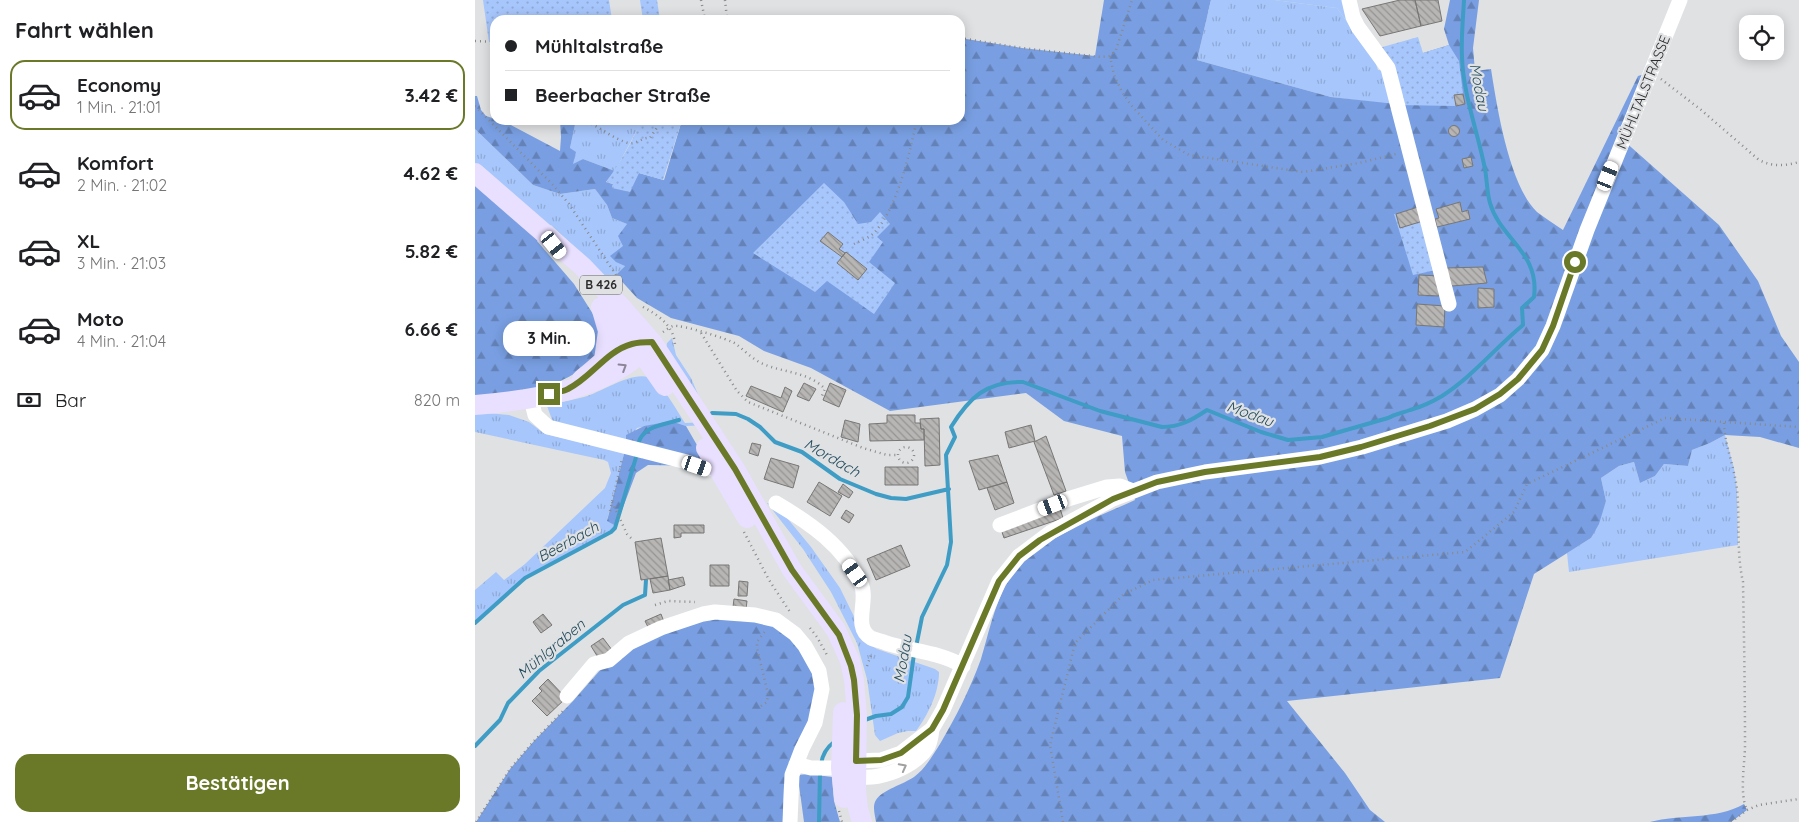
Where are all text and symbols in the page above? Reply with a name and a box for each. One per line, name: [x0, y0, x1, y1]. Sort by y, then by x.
map controls: [1739, 15, 1784, 60]
button: locate: [1739, 15, 1784, 60]
text: Fahrt wählen: [15, 16, 154, 44]
street label: MÜHLTALSTRASSE: [1612, 33, 1674, 151]
text: Mühltalstraße: [535, 34, 664, 58]
water label: Modau: [1466, 62, 1494, 114]
icon: car: [17, 73, 62, 118]
text: Economy: [77, 73, 161, 97]
text: 3.42 €: [404, 83, 458, 107]
text: Beerbacher Straße: [535, 83, 711, 107]
text: 1 Min. · 21:01: [77, 97, 161, 117]
icon: car: [17, 151, 62, 196]
text: Komfort: [77, 151, 154, 175]
car: [1595, 159, 1620, 193]
text: 4.62 €: [404, 161, 458, 185]
text: 2 Min. · 21:02: [77, 175, 167, 195]
icon: car: [17, 229, 62, 274]
text: XL: [77, 229, 100, 253]
car: [538, 229, 569, 261]
text: 5.82 €: [405, 239, 458, 263]
route start: [1564, 251, 1586, 273]
text: 3 Min. · 21:03: [77, 253, 166, 273]
road number: B 426: [580, 276, 622, 294]
icon: car: [17, 307, 62, 352]
text: Moto: [77, 307, 124, 331]
text: 6.66 €: [405, 317, 458, 341]
callout: 3 Min.: [503, 322, 595, 356]
text: 3 Min.: [527, 328, 571, 348]
text: 4 Min. · 21:04: [77, 331, 166, 351]
one-way arrow: [617, 364, 626, 373]
route end: [538, 383, 560, 405]
icon: cash: [15, 386, 43, 414]
text: Bar: [55, 388, 86, 412]
text: 820 m: [414, 390, 460, 410]
water label: Modau: [1224, 396, 1277, 431]
water label: Mordach: [801, 434, 864, 481]
car: [680, 454, 713, 478]
car: [1036, 493, 1069, 517]
water label: Beerbach: [534, 517, 602, 566]
car: [840, 556, 869, 590]
water label: Mühlgraben: [513, 614, 589, 683]
water label: Modau: [889, 632, 916, 684]
button: Bestätigen: [15, 754, 460, 812]
one-way arrow: [898, 763, 907, 773]

